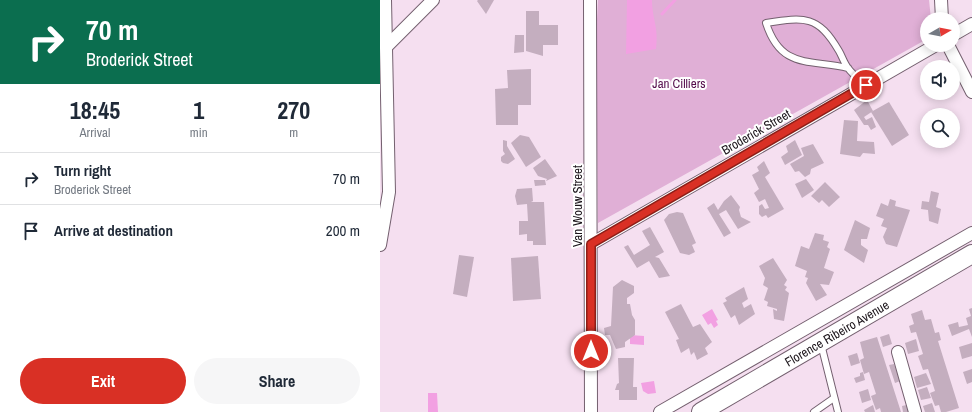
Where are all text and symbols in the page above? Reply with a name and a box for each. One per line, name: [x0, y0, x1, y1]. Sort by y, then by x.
text: 70 m: [86, 11, 138, 49]
north arrow: [920, 12, 960, 52]
map controls: [920, 12, 960, 148]
icon: right: [20, 16, 72, 68]
text: Broderick Street: [86, 47, 193, 72]
button: sound: [920, 60, 960, 100]
pin: [849, 68, 883, 102]
icon: arrive: [855, 74, 877, 96]
park label: Jan Cilliers: [652, 75, 706, 92]
text: 18:45: [70, 94, 120, 126]
text: 1: [193, 94, 204, 126]
text: 270: [277, 94, 310, 126]
street label: Broderick Street: [718, 105, 794, 159]
button: search: [920, 108, 960, 148]
text: Arrival: [80, 124, 110, 141]
text: min: [190, 124, 208, 141]
text: m: [289, 124, 298, 141]
text: Turn right: [54, 160, 111, 181]
street label: Van Wouw Street: [569, 165, 586, 247]
icon: right: [20, 168, 42, 190]
text: 70 m: [333, 168, 360, 189]
text: Broderick Street: [54, 181, 131, 198]
icon: arrive: [20, 220, 42, 242]
text: Arrive at destination: [54, 220, 173, 241]
text: 200 m: [326, 220, 360, 241]
street label: Florence Ribeiro Avenue: [781, 296, 892, 370]
position arrow: [570, 330, 612, 372]
button: Exit: [20, 358, 186, 404]
button: Share: [194, 358, 360, 404]

